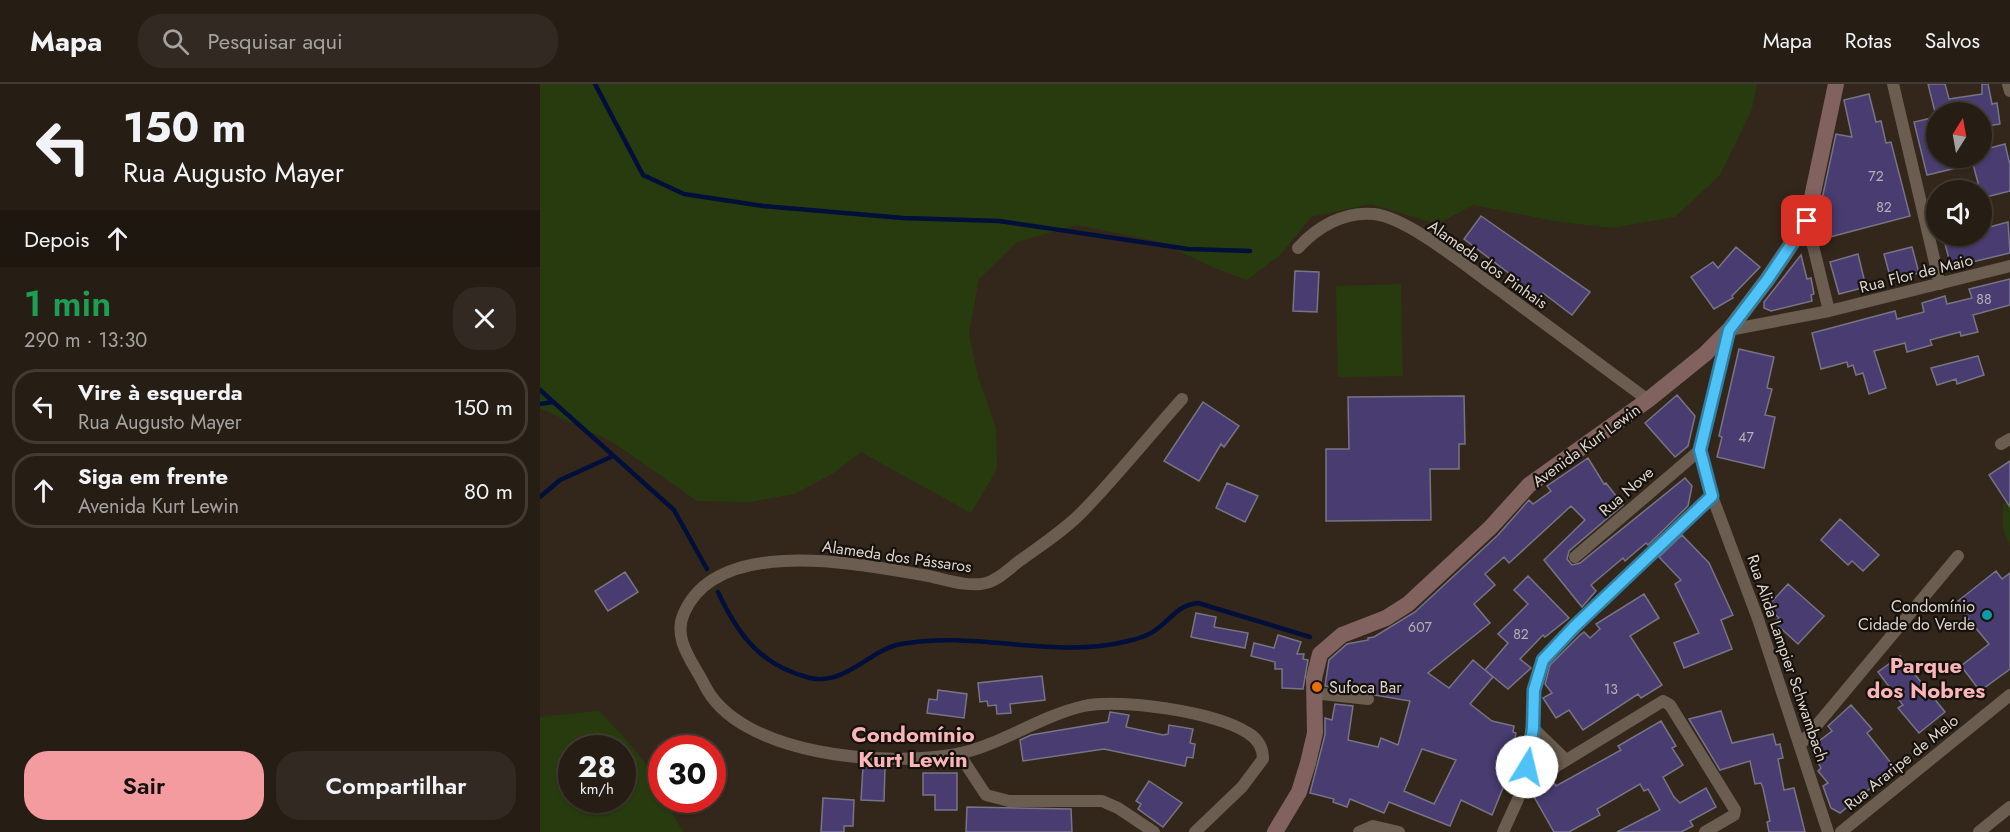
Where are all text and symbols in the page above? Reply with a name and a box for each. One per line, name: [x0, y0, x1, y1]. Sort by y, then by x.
search box: [138, 14, 558, 68]
text: Mapa: [30, 21, 102, 62]
icon: search: [159, 25, 192, 58]
text: Pesquisar aqui: [207, 25, 343, 57]
text: Mapa: [1763, 26, 1812, 56]
text: Rotas: [1845, 26, 1892, 56]
text: Salvos: [1925, 26, 1980, 56]
text: 150 m: [123, 97, 246, 158]
north arrow: [1926, 102, 1992, 168]
map controls: [1926, 102, 1992, 246]
icon: left: [24, 108, 102, 186]
text: Rua Augusto Mayer: [123, 153, 344, 192]
house number: 72: [1868, 166, 1884, 186]
button: sound: [1926, 180, 1992, 246]
pin: [1781, 195, 1832, 246]
house number: 82: [1876, 197, 1892, 217]
icon: arrive: [1790, 204, 1823, 237]
street label: Alameda dos Pinhais: [1423, 214, 1552, 314]
icon: ahead: [101, 222, 134, 255]
text: Depois: [24, 223, 89, 255]
street label: Rua Flor de Maio: [1857, 248, 1976, 299]
text: 1 min: [24, 277, 111, 329]
button: close: [453, 287, 516, 350]
house number: 88: [1976, 289, 1992, 309]
text: 290 m · 13:30: [24, 326, 147, 355]
text: Vire à esquerda: [78, 376, 243, 408]
icon: left: [27, 390, 60, 423]
text: 150 m: [454, 391, 513, 423]
street label: Avenida Kurt Lewin: [1527, 398, 1645, 493]
text: Rua Augusto Mayer: [78, 408, 242, 437]
house number: 47: [1738, 427, 1754, 447]
text: Siga em frente: [78, 460, 228, 492]
street label: Rua Nove: [1594, 461, 1659, 522]
icon: ahead: [27, 474, 60, 507]
text: 80 m: [464, 475, 513, 507]
text: Avenida Kurt Lewin: [78, 492, 239, 521]
street label: Alameda dos Pássaros: [821, 535, 973, 578]
street label: Rua Alida Lampier Schwambach: [1741, 551, 1834, 765]
place label: Condomínio Cidade do Verde: [1858, 595, 1975, 636]
marker: Condomínio Cidade do Verde: [1980, 608, 1994, 622]
house number: 607: [1408, 617, 1433, 637]
house number: 82: [1513, 624, 1529, 644]
district label: Parque dos Nobres: [1867, 649, 1985, 706]
place label: Sufoca Bar: [1329, 676, 1402, 699]
house number: 13: [1604, 679, 1618, 699]
marker: Sufoca Bar: [1310, 680, 1324, 694]
street label: Rua Araripe de Melo: [1839, 709, 1964, 816]
district label: Condomínio Kurt Lewin: [851, 718, 975, 775]
speed limit sign: 30: [648, 735, 726, 813]
position arrow: [1495, 735, 1559, 799]
text: 28: [578, 745, 616, 788]
button: Sair: [24, 751, 264, 820]
button: Compartilhar: [276, 751, 516, 820]
text: km/h: [580, 778, 614, 800]

